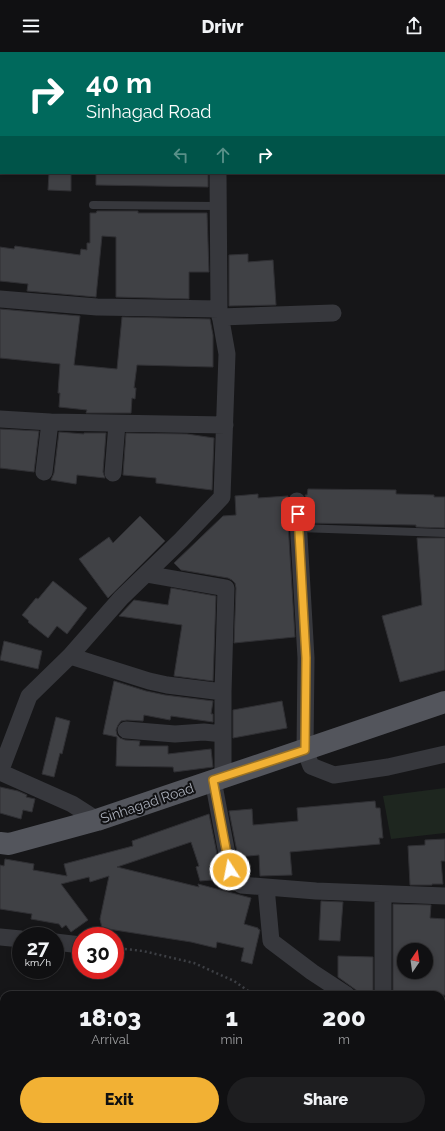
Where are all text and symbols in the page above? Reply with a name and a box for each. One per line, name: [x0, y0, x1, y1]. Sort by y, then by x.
icon: menu: [20, 15, 42, 37]
icon: share: [403, 15, 425, 37]
text: Drivr: [201, 16, 244, 37]
text: 40 m: [86, 67, 152, 100]
icon: right: [20, 68, 72, 120]
text: Sinhagad Road: [86, 101, 212, 122]
icon: left: [170, 144, 192, 166]
icon: ahead: [212, 144, 234, 166]
icon: right: [254, 144, 276, 166]
pin: [281, 497, 315, 531]
icon: arrive: [287, 503, 309, 525]
street label: Sinhagad Road: [98, 780, 196, 826]
position arrow: [209, 849, 251, 891]
speed limit sign: 30: [72, 927, 124, 979]
text: 27: [27, 936, 49, 960]
north arrow: [397, 943, 433, 979]
map controls: [397, 943, 433, 979]
text: km/h: [25, 957, 51, 968]
text: 18:03: [79, 1003, 141, 1032]
text: 1: [226, 1003, 238, 1032]
text: 200: [322, 1003, 366, 1032]
text: Arrival: [91, 1032, 129, 1047]
text: min: [221, 1032, 243, 1047]
text: m: [338, 1032, 350, 1047]
button: Exit: [20, 1077, 219, 1123]
button: Share: [227, 1077, 425, 1123]

